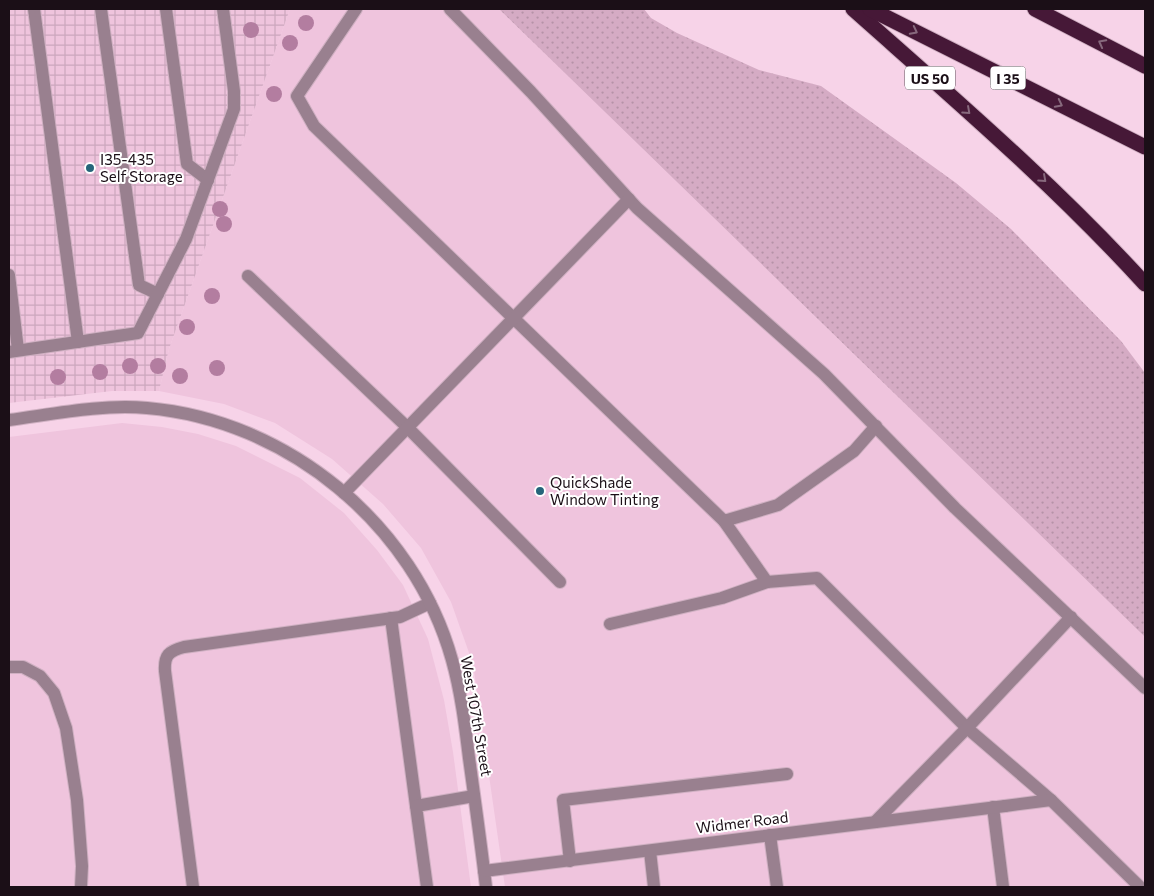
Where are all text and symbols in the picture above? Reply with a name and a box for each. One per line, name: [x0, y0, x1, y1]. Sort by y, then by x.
one-way arrow: [908, 25, 917, 35]
one-way arrow: [1098, 40, 1107, 50]
road number: US 50: [905, 66, 955, 90]
road number: I 35: [990, 66, 1026, 90]
one-way arrow: [1054, 98, 1063, 108]
one-way arrow: [962, 105, 971, 114]
place label: I35-435 Self Storage: [100, 150, 183, 185]
marker: I35-435 Self Storage: [84, 162, 96, 174]
one-way arrow: [1038, 173, 1047, 182]
place label: QuickShade Window Tinting: [550, 473, 659, 508]
marker: QuickShade Window Tinting: [534, 485, 546, 497]
street label: West 107th Street: [458, 654, 496, 778]
street label: Widmer Road: [695, 807, 789, 837]

